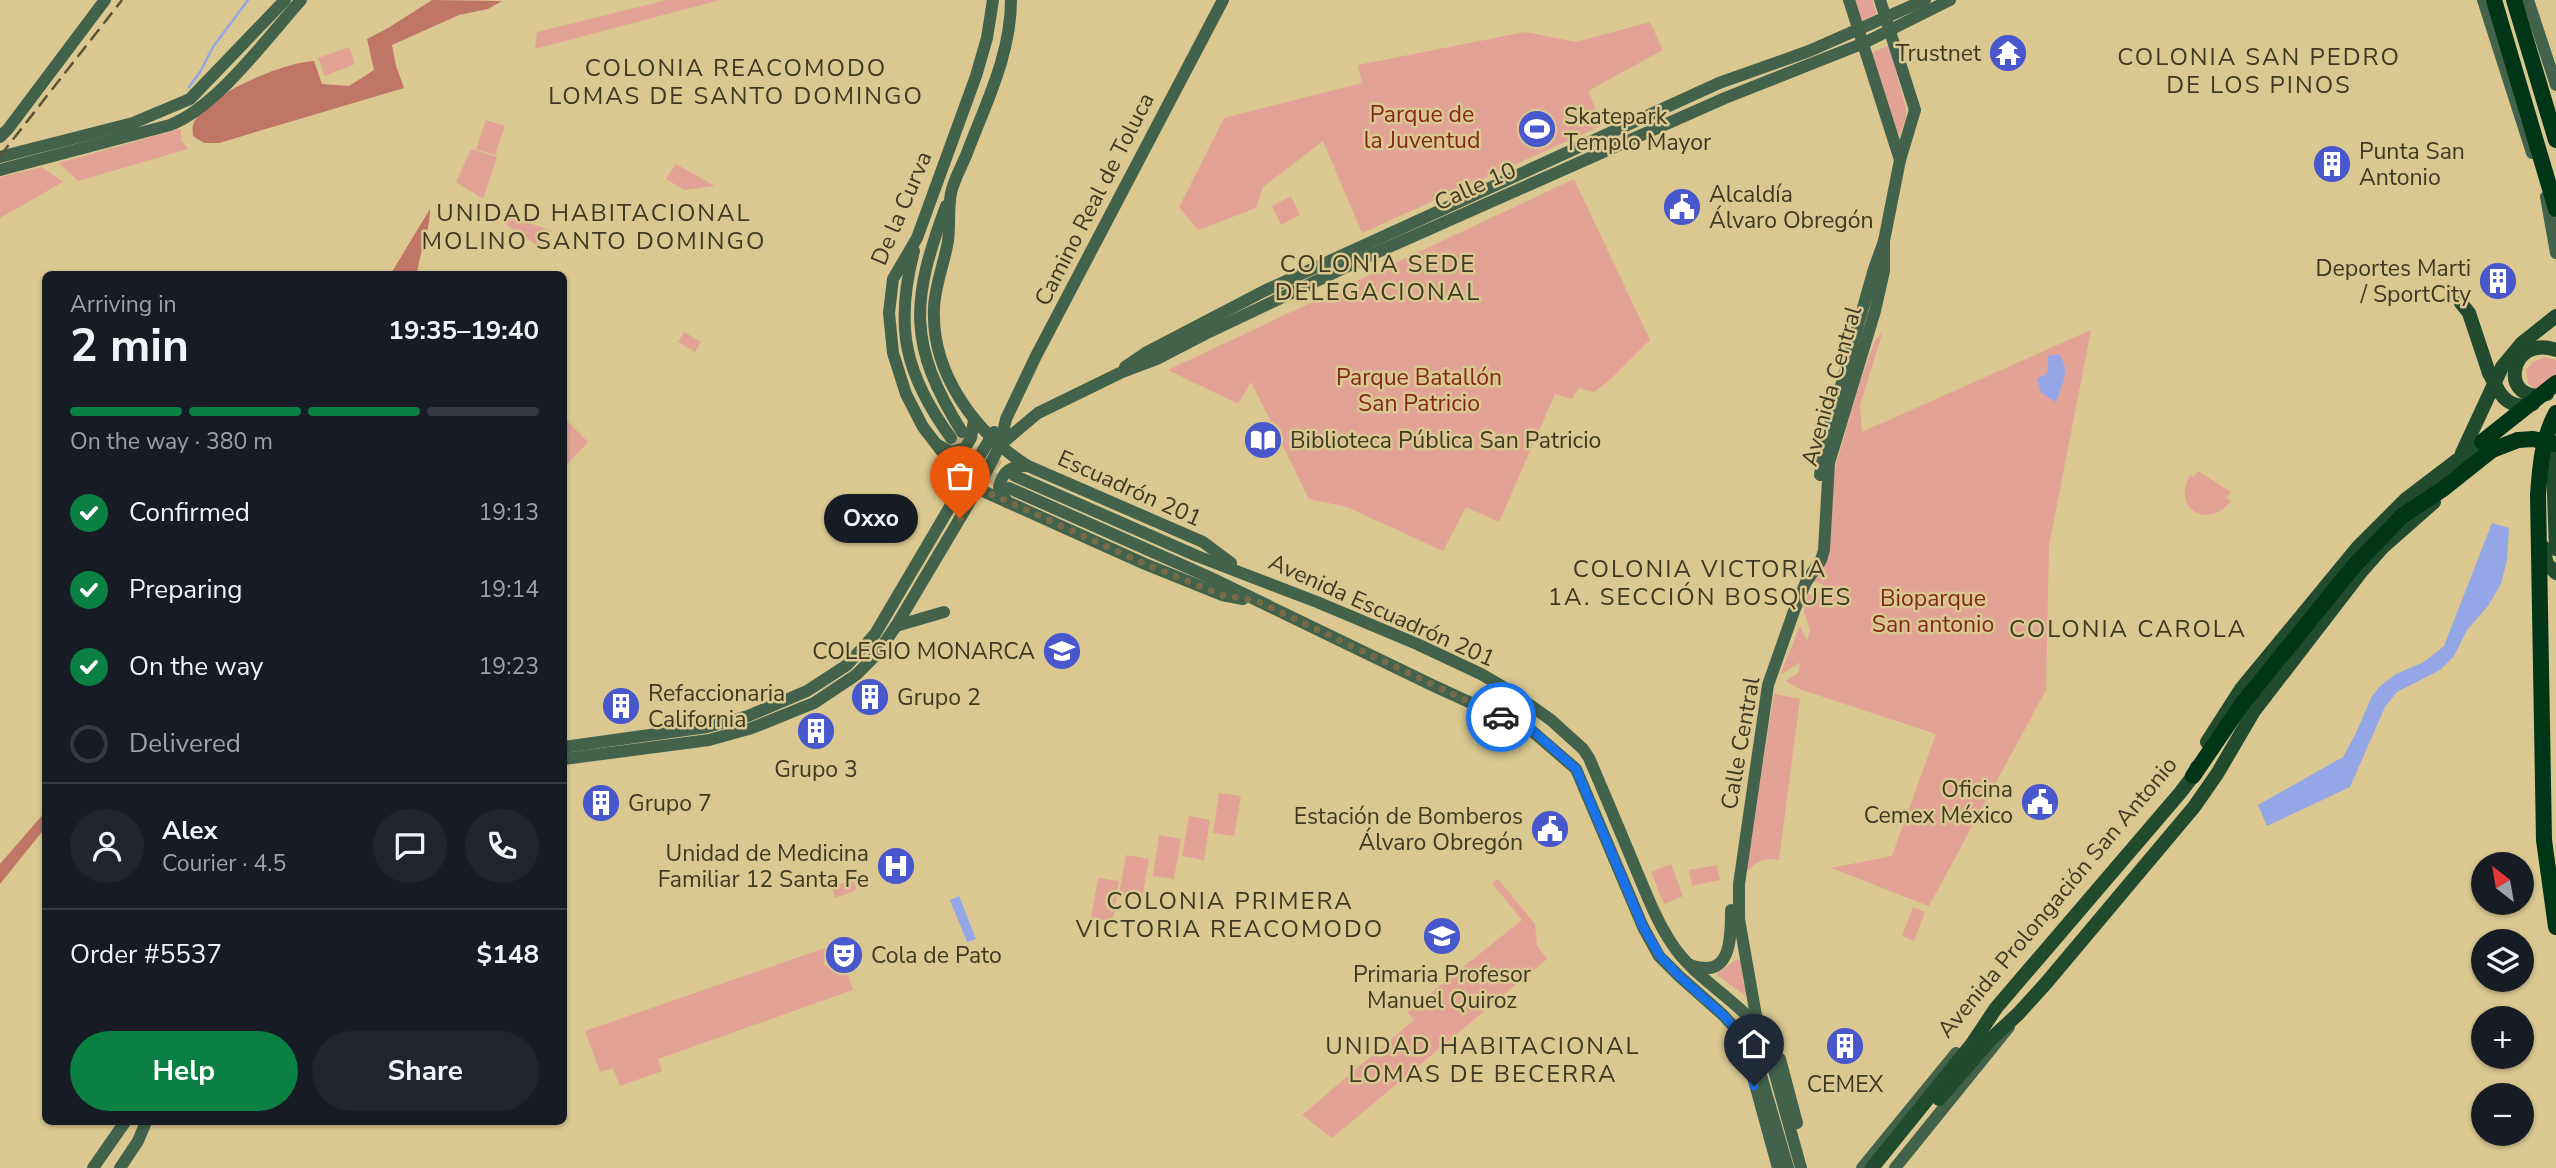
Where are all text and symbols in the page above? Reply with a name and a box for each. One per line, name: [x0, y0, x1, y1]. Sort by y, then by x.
temple icon: Trustnet: [1987, 32, 2029, 74]
place label: Trustnet: [1895, 38, 1982, 69]
district label: COLONIA SAN PEDRO DE LOS PINOS: [2117, 41, 2401, 101]
district label: COLONIA REACOMODO LOMAS DE SANTO DOMINGO: [548, 52, 924, 112]
street label: Camino Real de Toluca: [1027, 87, 1162, 311]
park label: Parque de la Juventud: [1364, 99, 1480, 156]
place label: Skatepark Templo Mayor: [1564, 101, 1712, 158]
sports icon: Skatepark Templo Mayor: [1516, 108, 1558, 150]
place label: Punta San Antonio: [2359, 136, 2465, 193]
building icon: Punta San Antonio: [2311, 143, 2353, 185]
street label: De la Curva: [864, 146, 939, 270]
street label: Calle 10: [1429, 155, 1521, 218]
place label: Alcaldía Álvaro Obregón: [1709, 179, 1874, 236]
public building icon: Alcaldía Álvaro Obregón: [1661, 186, 1703, 228]
district label: UNIDAD HABITACIONAL MOLINO SANTO DOMINGO: [422, 197, 766, 257]
district label: COLONIA SEDE DELEGACIONAL: [1275, 248, 1481, 308]
place label: Deportes Marti / SportCity: [2315, 253, 2471, 310]
building icon: Deportes Marti / SportCity: [2477, 260, 2519, 302]
text: Arriving in: [70, 289, 177, 320]
street label: Avenida Central: [1794, 302, 1869, 470]
text: 19:35–19:40: [388, 313, 539, 348]
text: 2 min: [70, 314, 189, 377]
park label: Parque Batallón San Patricio: [1336, 362, 1502, 419]
library icon: Biblioteca Pública San Patricio: [1242, 419, 1284, 461]
place label: Biblioteca Pública San Patricio: [1290, 425, 1601, 456]
text: On the way · 380 m: [70, 426, 273, 457]
street label: Escuadrón 201: [1053, 443, 1207, 534]
pin: [930, 446, 990, 518]
icon: bag: [941, 457, 979, 495]
icon: check: [70, 494, 108, 532]
callout: Oxxo: [824, 494, 918, 542]
text: Confirmed: [129, 495, 250, 530]
text: 19:13: [479, 497, 539, 528]
text: Oxxo: [843, 503, 899, 534]
street label: Avenida Escuadrón 201: [1264, 547, 1500, 674]
district label: COLONIA VICTORIA 1A. SECCIÓN BOSQUES: [1548, 553, 1852, 613]
icon: check: [70, 571, 108, 609]
text: Preparing: [129, 572, 242, 607]
text: 19:14: [479, 574, 539, 605]
park label: Bioparque San antonio: [1872, 583, 1994, 640]
district label: COLONIA CAROLA: [2009, 613, 2247, 645]
school or university icon: COLEGIO MONARCA: [1041, 630, 1083, 672]
place label: COLEGIO MONARCA: [812, 636, 1035, 667]
icon: check: [70, 648, 108, 686]
text: On the way: [129, 649, 263, 684]
text: 19:23: [479, 651, 539, 682]
street label: Calle Central: [1714, 674, 1767, 812]
building icon: Grupo 2: [849, 676, 891, 718]
place label: Refaccionaria California: [648, 678, 785, 735]
place label: Grupo 2: [897, 682, 981, 713]
courier: [1466, 682, 1536, 752]
building icon: Refaccionaria California: [600, 685, 642, 727]
icon: car: [1482, 698, 1520, 736]
building icon: Grupo 3: [795, 710, 837, 752]
text: Delivered: [129, 726, 241, 761]
street label: Avenida Prolongación San Antonio: [1930, 750, 2184, 1044]
place label: Grupo 3: [774, 754, 858, 785]
place label: Oficina Cemex México: [1864, 774, 2013, 831]
public building icon: Oficina Cemex México: [2019, 781, 2061, 823]
building icon: Grupo 7: [580, 782, 622, 824]
place label: Grupo 7: [628, 788, 712, 819]
place label: Estación de Bomberos Álvaro Obregón: [1294, 801, 1523, 858]
public building icon: Estación de Bomberos Álvaro Obregón: [1529, 808, 1571, 850]
button: person: [70, 809, 144, 883]
button: chat: [373, 809, 447, 883]
button: phone: [465, 809, 539, 883]
text: Alex: [162, 813, 218, 848]
place label: Unidad de Medicina Familiar 12 Santa Fe: [658, 838, 869, 895]
hospital icon: Unidad de Medicina Familiar 12 Santa Fe: [875, 845, 917, 887]
text: Courier · 4.5: [162, 848, 286, 879]
north arrow: [2471, 852, 2534, 915]
map controls: [2471, 852, 2534, 1146]
district label: COLONIA PRIMERA VICTORIA REACOMODO: [1075, 885, 1384, 945]
school or university icon: Primaria Profesor Manuel Quiroz: [1421, 915, 1463, 957]
button: layers: [2471, 929, 2534, 992]
theatre icon: Cola de Pato: [823, 934, 865, 976]
text: Order #5537: [70, 937, 222, 972]
text: $148: [477, 937, 539, 972]
place label: Cola de Pato: [871, 940, 1002, 971]
place label: Primaria Profesor Manuel Quiroz: [1353, 959, 1532, 1016]
button: +: [2471, 1006, 2534, 1069]
pin: [1724, 1014, 1784, 1086]
icon: home: [1735, 1025, 1773, 1063]
building icon: CEMEX: [1824, 1025, 1866, 1067]
district label: UNIDAD HABITACIONAL LOMAS DE BECERRA: [1325, 1030, 1641, 1090]
button: Help: [70, 1031, 298, 1111]
button: Share: [312, 1031, 539, 1111]
place label: CEMEX: [1807, 1069, 1883, 1100]
button: −: [2471, 1083, 2534, 1146]

